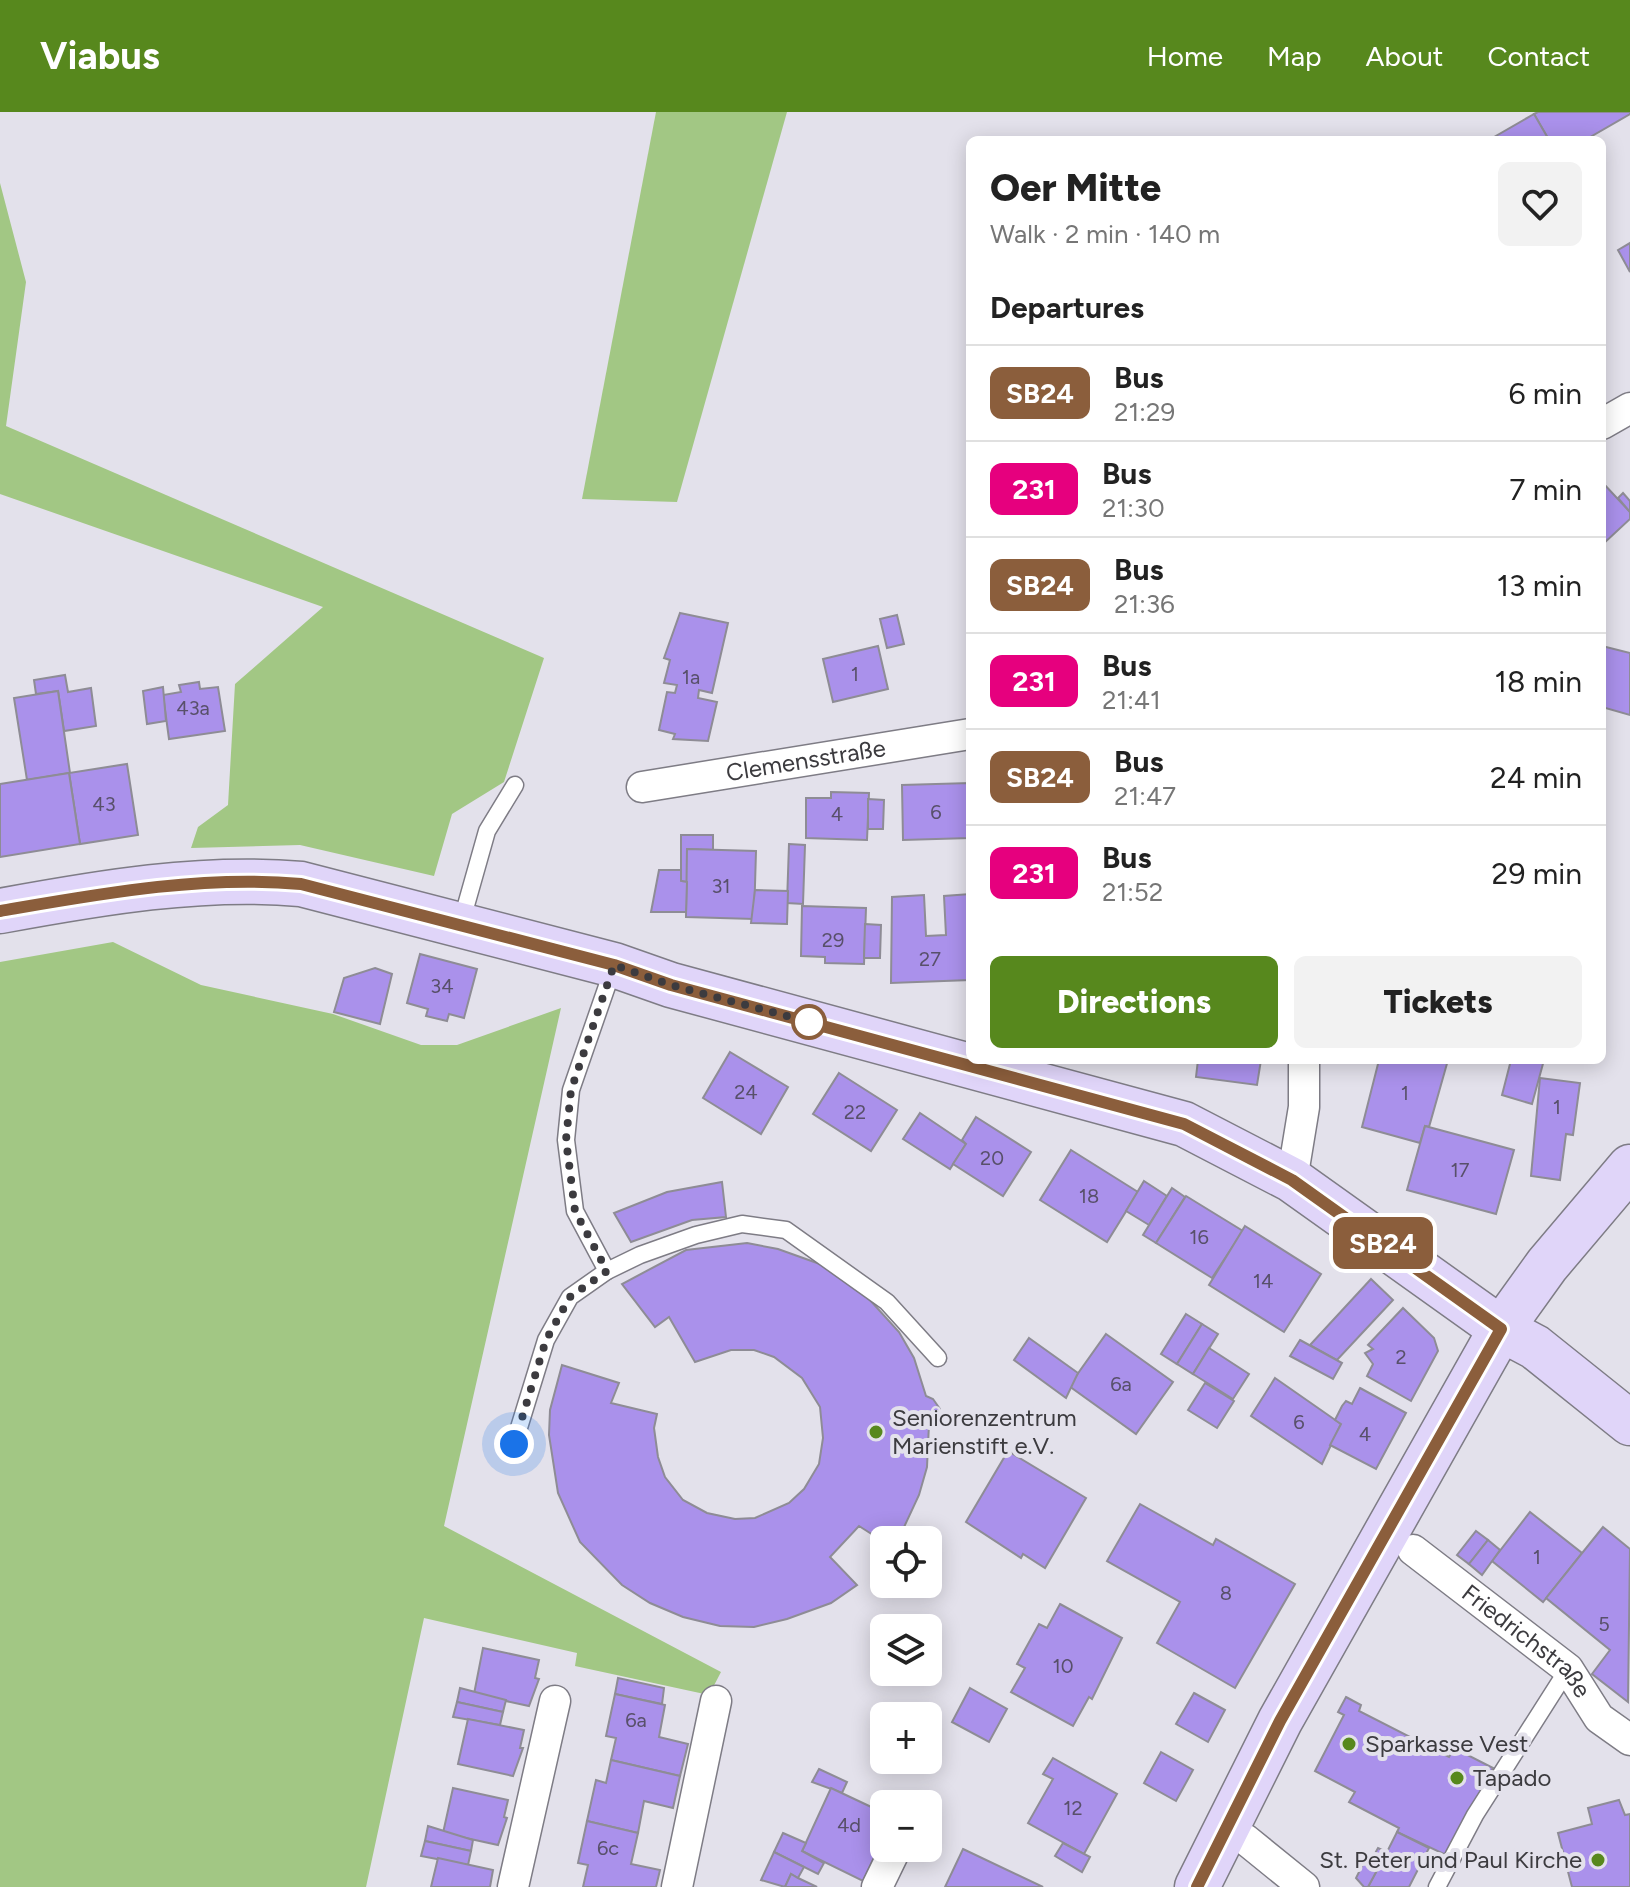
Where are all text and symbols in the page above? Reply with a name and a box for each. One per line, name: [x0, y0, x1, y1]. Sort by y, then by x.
text: Viabus: [40, 33, 160, 79]
text: Home: [1147, 39, 1223, 73]
text: Map: [1267, 39, 1322, 73]
text: About: [1366, 39, 1443, 73]
text: Contact: [1487, 39, 1590, 73]
button: heart: [1498, 162, 1582, 246]
text: Oer Mitte: [990, 165, 1161, 211]
text: Walk · 2 min · 140 m: [990, 218, 1220, 250]
text: Departures: [990, 289, 1144, 326]
text: Bus: [1114, 359, 1163, 396]
text: 6 min: [1508, 375, 1582, 412]
text: SB24: [1006, 376, 1074, 410]
text: 21:29: [1114, 396, 1175, 428]
text: Bus: [1102, 455, 1151, 492]
text: 7 min: [1509, 471, 1582, 508]
text: 231: [1012, 472, 1056, 506]
text: 21:30: [1102, 492, 1165, 524]
text: Bus: [1114, 551, 1163, 588]
text: 13 min: [1497, 567, 1582, 604]
text: SB24: [1006, 568, 1074, 602]
text: 21:36: [1114, 588, 1175, 620]
text: Bus: [1102, 647, 1151, 684]
house number: 1: [851, 662, 859, 686]
text: 18 min: [1495, 663, 1582, 700]
text: 231: [1012, 664, 1056, 698]
house number: 1a: [682, 665, 700, 689]
text: 21:41: [1102, 684, 1161, 716]
house number: 43a: [176, 696, 210, 720]
street label: Clemensstraße: [724, 733, 888, 787]
text: Bus: [1114, 743, 1163, 780]
text: 24 min: [1490, 759, 1582, 796]
text: SB24: [1006, 760, 1074, 794]
text: 21:47: [1114, 780, 1176, 812]
house number: 43: [92, 792, 116, 816]
house number: 6: [930, 800, 942, 824]
house number: 4: [831, 802, 843, 826]
text: Bus: [1102, 839, 1151, 876]
text: 29 min: [1492, 855, 1582, 892]
text: 231: [1012, 856, 1056, 890]
house number: 31: [711, 874, 731, 898]
text: 21:52: [1102, 876, 1163, 908]
house number: 29: [822, 928, 844, 952]
house number: 27: [919, 947, 941, 971]
button: Directions: [990, 956, 1278, 1048]
button: Tickets: [1294, 956, 1582, 1048]
house number: 34: [430, 974, 454, 998]
unlabelled marker: [792, 1005, 826, 1039]
house number: 24: [734, 1080, 758, 1104]
house number: 1: [1401, 1081, 1409, 1105]
house number: 1: [1553, 1095, 1561, 1119]
house number: 22: [844, 1100, 866, 1124]
house number: 20: [980, 1146, 1004, 1170]
house number: 17: [1451, 1158, 1470, 1182]
house number: 18: [1079, 1184, 1099, 1208]
line badge: SB24: [1327, 1217, 1439, 1269]
house number: 16: [1189, 1225, 1209, 1249]
text: SB24: [1349, 1226, 1417, 1260]
house number: 14: [1253, 1269, 1273, 1293]
house number: 2: [1395, 1345, 1407, 1369]
house number: 6a: [1110, 1372, 1132, 1396]
place label: Seniorenzentrum Marienstift e.V.: [892, 1403, 1077, 1460]
house number: 6: [1293, 1410, 1305, 1434]
house number: 4: [1359, 1422, 1371, 1446]
marker: Seniorenzentrum Marienstift e.V.: [867, 1423, 885, 1441]
your location: [494, 1424, 534, 1464]
map controls: [870, 1526, 942, 1862]
button: locate: [870, 1526, 942, 1598]
house number: 1: [1533, 1545, 1541, 1569]
street label: Friedrichstraße: [1456, 1578, 1597, 1703]
house number: 8: [1220, 1581, 1232, 1605]
house number: 5: [1598, 1612, 1610, 1636]
button: layers: [870, 1614, 942, 1686]
house number: 10: [1052, 1654, 1074, 1678]
button: +: [870, 1702, 942, 1774]
house number: 6a: [625, 1708, 647, 1732]
place label: Sparkasse Vest: [1365, 1729, 1528, 1758]
marker: Sparkasse Vest: [1340, 1735, 1358, 1753]
place label: Tapado: [1473, 1763, 1551, 1792]
marker: Tapado: [1448, 1769, 1466, 1787]
button: −: [870, 1790, 942, 1862]
house number: 12: [1063, 1796, 1083, 1820]
house number: 4d: [837, 1813, 861, 1837]
house number: 6c: [597, 1836, 619, 1860]
place label: St. Peter und Paul Kirche: [1319, 1845, 1582, 1874]
marker: St. Peter und Paul Kirche: [1589, 1851, 1607, 1869]

